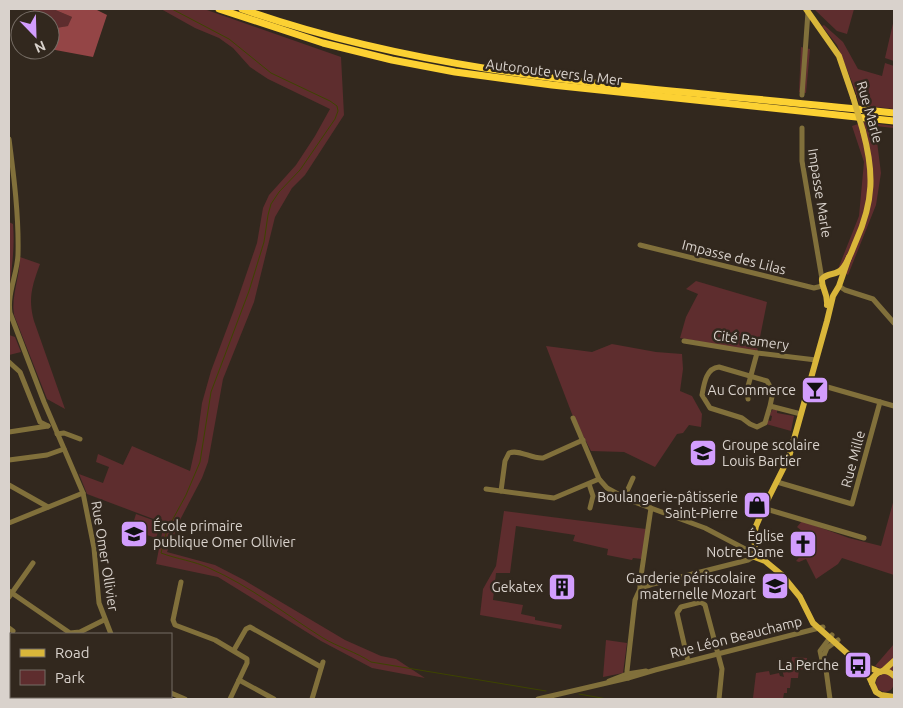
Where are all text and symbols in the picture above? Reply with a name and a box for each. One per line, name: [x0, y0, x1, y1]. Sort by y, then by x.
north arrow: [10, 10, 60, 60]
text: N: [32, 38, 48, 56]
street label: Autoroute vers la Mer: [485, 56, 624, 88]
street label: Rue Marle: [854, 79, 886, 145]
street label: Impasse Marle: [805, 147, 835, 239]
street label: Impasse des Lilas: [680, 236, 788, 278]
street label: Cité Ramery: [712, 327, 790, 353]
bar icon: Au Commerce: [800, 375, 830, 405]
place label: Au Commerce: [708, 382, 796, 398]
street label: Rue Mille: [838, 429, 868, 489]
place label: Groupe scolaire Louis Bartier: [722, 437, 820, 469]
school or university icon: Groupe scolaire Louis Bartier: [688, 438, 718, 468]
place label: Boulangerie-pâtisserie Saint-Pierre: [597, 489, 738, 521]
shop icon: Boulangerie-pâtisserie Saint-Pierre: [742, 490, 772, 520]
street label: Rue Omer Ollivier: [88, 500, 122, 613]
place label: École primaire publique Omer Ollivier: [153, 517, 296, 550]
school or university icon: École primaire publique Omer Ollivier: [119, 519, 149, 549]
place label: Église Notre-Dame: [706, 527, 784, 560]
church icon: Église Notre-Dame: [788, 529, 818, 559]
place label: Garderie périscolaire maternelle Mozart: [626, 570, 756, 602]
school or university icon: Garderie périscolaire maternelle Mozart: [760, 571, 790, 601]
building icon: Gekatex: [547, 572, 577, 602]
place label: Gekatex: [491, 579, 543, 595]
street label: Rue Léon Beauchamp: [668, 613, 804, 661]
legend: [10, 633, 172, 698]
text: Road: [55, 644, 90, 661]
bus stop icon: La Perche: [843, 650, 873, 680]
place label: La Perche: [778, 657, 839, 673]
text: Park: [55, 669, 85, 686]

